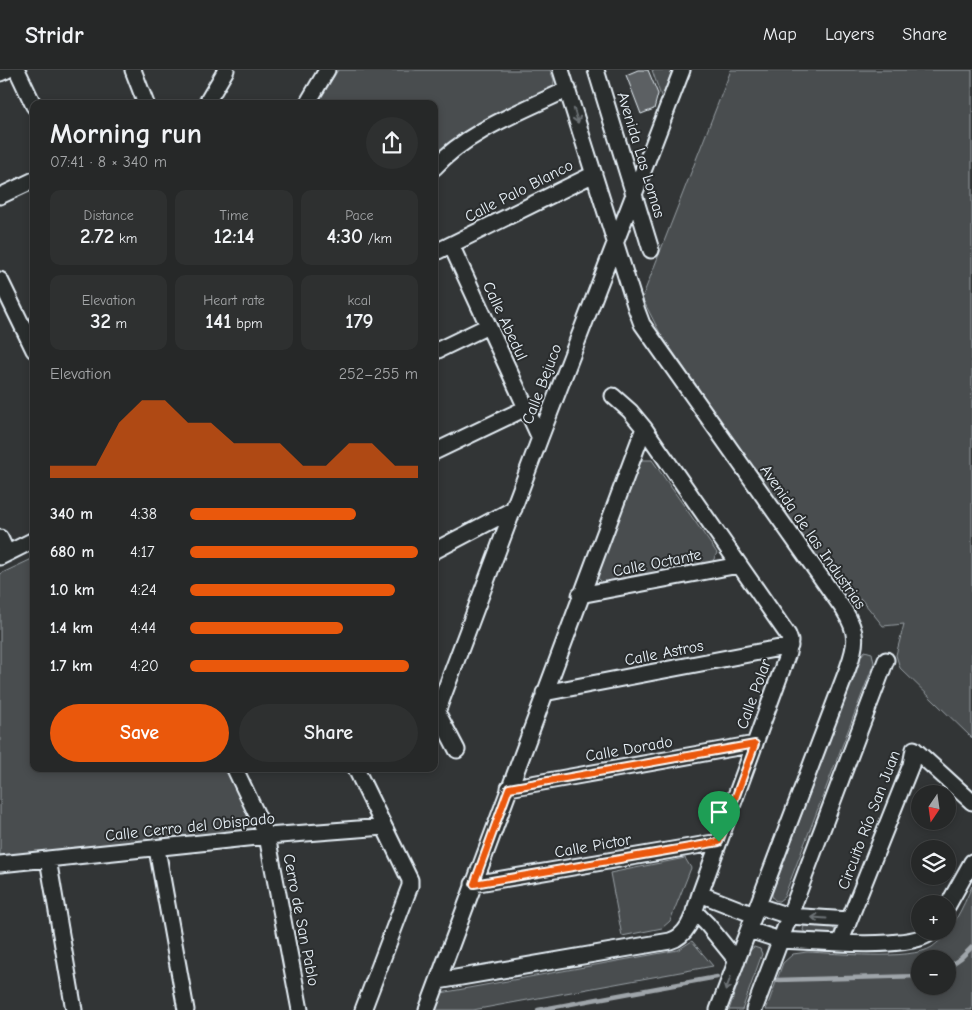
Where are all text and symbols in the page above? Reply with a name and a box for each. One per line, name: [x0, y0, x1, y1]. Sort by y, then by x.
text: Stridr: [25, 21, 84, 49]
text: Map: [763, 24, 797, 45]
text: Layers: [825, 24, 874, 45]
text: Share: [902, 24, 947, 45]
street label: Avenida Las Lomas: [613, 90, 669, 220]
one-way arrow: [572, 108, 582, 124]
button: share: [366, 117, 418, 169]
text: Morning run: [50, 118, 202, 150]
text: 07:41 · 8 × 340 m: [50, 153, 167, 171]
street label: Calle Palo Blanco: [462, 156, 576, 226]
text: Distance: [84, 207, 134, 224]
text: Time: [219, 207, 249, 224]
text: Pace: [345, 207, 373, 224]
text: 2.72: [80, 224, 114, 248]
text: 12:14: [214, 224, 254, 248]
text: 4:30: [326, 224, 363, 248]
text: km: [114, 230, 137, 247]
text: /km: [363, 230, 392, 247]
street label: Calle Abedul: [479, 279, 531, 363]
text: Elevation: [82, 292, 135, 309]
text: Heart rate: [203, 292, 265, 309]
text: kcal: [348, 292, 371, 309]
text: 32: [90, 309, 111, 333]
text: 141: [205, 309, 231, 333]
text: 179: [345, 309, 373, 333]
text: m: [111, 315, 127, 332]
text: bpm: [231, 315, 263, 332]
street label: Calle Bejuco: [518, 341, 566, 427]
text: Elevation: [50, 365, 111, 383]
text: 252–255 m: [339, 365, 418, 383]
street label: Avenida de las Industrias: [756, 461, 870, 613]
text: 340 m: [50, 505, 93, 523]
text: 4:38: [130, 505, 157, 523]
text: 680 m: [50, 543, 94, 561]
text: 4:17: [130, 543, 155, 561]
street label: Calle Octante: [611, 546, 703, 580]
text: 1.0 km: [50, 581, 95, 599]
text: 4:24: [130, 581, 157, 599]
text: 1.4 km: [50, 619, 93, 637]
text: 4:44: [130, 619, 156, 637]
street label: Calle Astros: [623, 636, 705, 669]
street label: Calle Polar: [733, 656, 775, 732]
text: 1.7 km: [50, 657, 93, 675]
text: 4:20: [130, 657, 159, 675]
button: Save: [50, 704, 229, 762]
button: Share: [239, 704, 418, 762]
street label: Calle Dorado: [584, 732, 674, 766]
street label: Circuito Río San Juan: [834, 748, 904, 892]
north arrow: [911, 785, 956, 830]
map controls: [911, 785, 956, 995]
pin: [698, 791, 740, 842]
icon: arrive: [705, 798, 733, 826]
street label: Calle Cerro del Obispado: [104, 809, 276, 845]
street label: Calle Pictor: [553, 830, 633, 862]
button: layers: [911, 840, 956, 885]
street label: Cerro de San Pablo: [279, 852, 323, 988]
button: +: [911, 895, 956, 940]
one-way arrow: [811, 913, 827, 923]
button: −: [911, 950, 956, 995]
one-way arrow: [723, 976, 732, 991]

